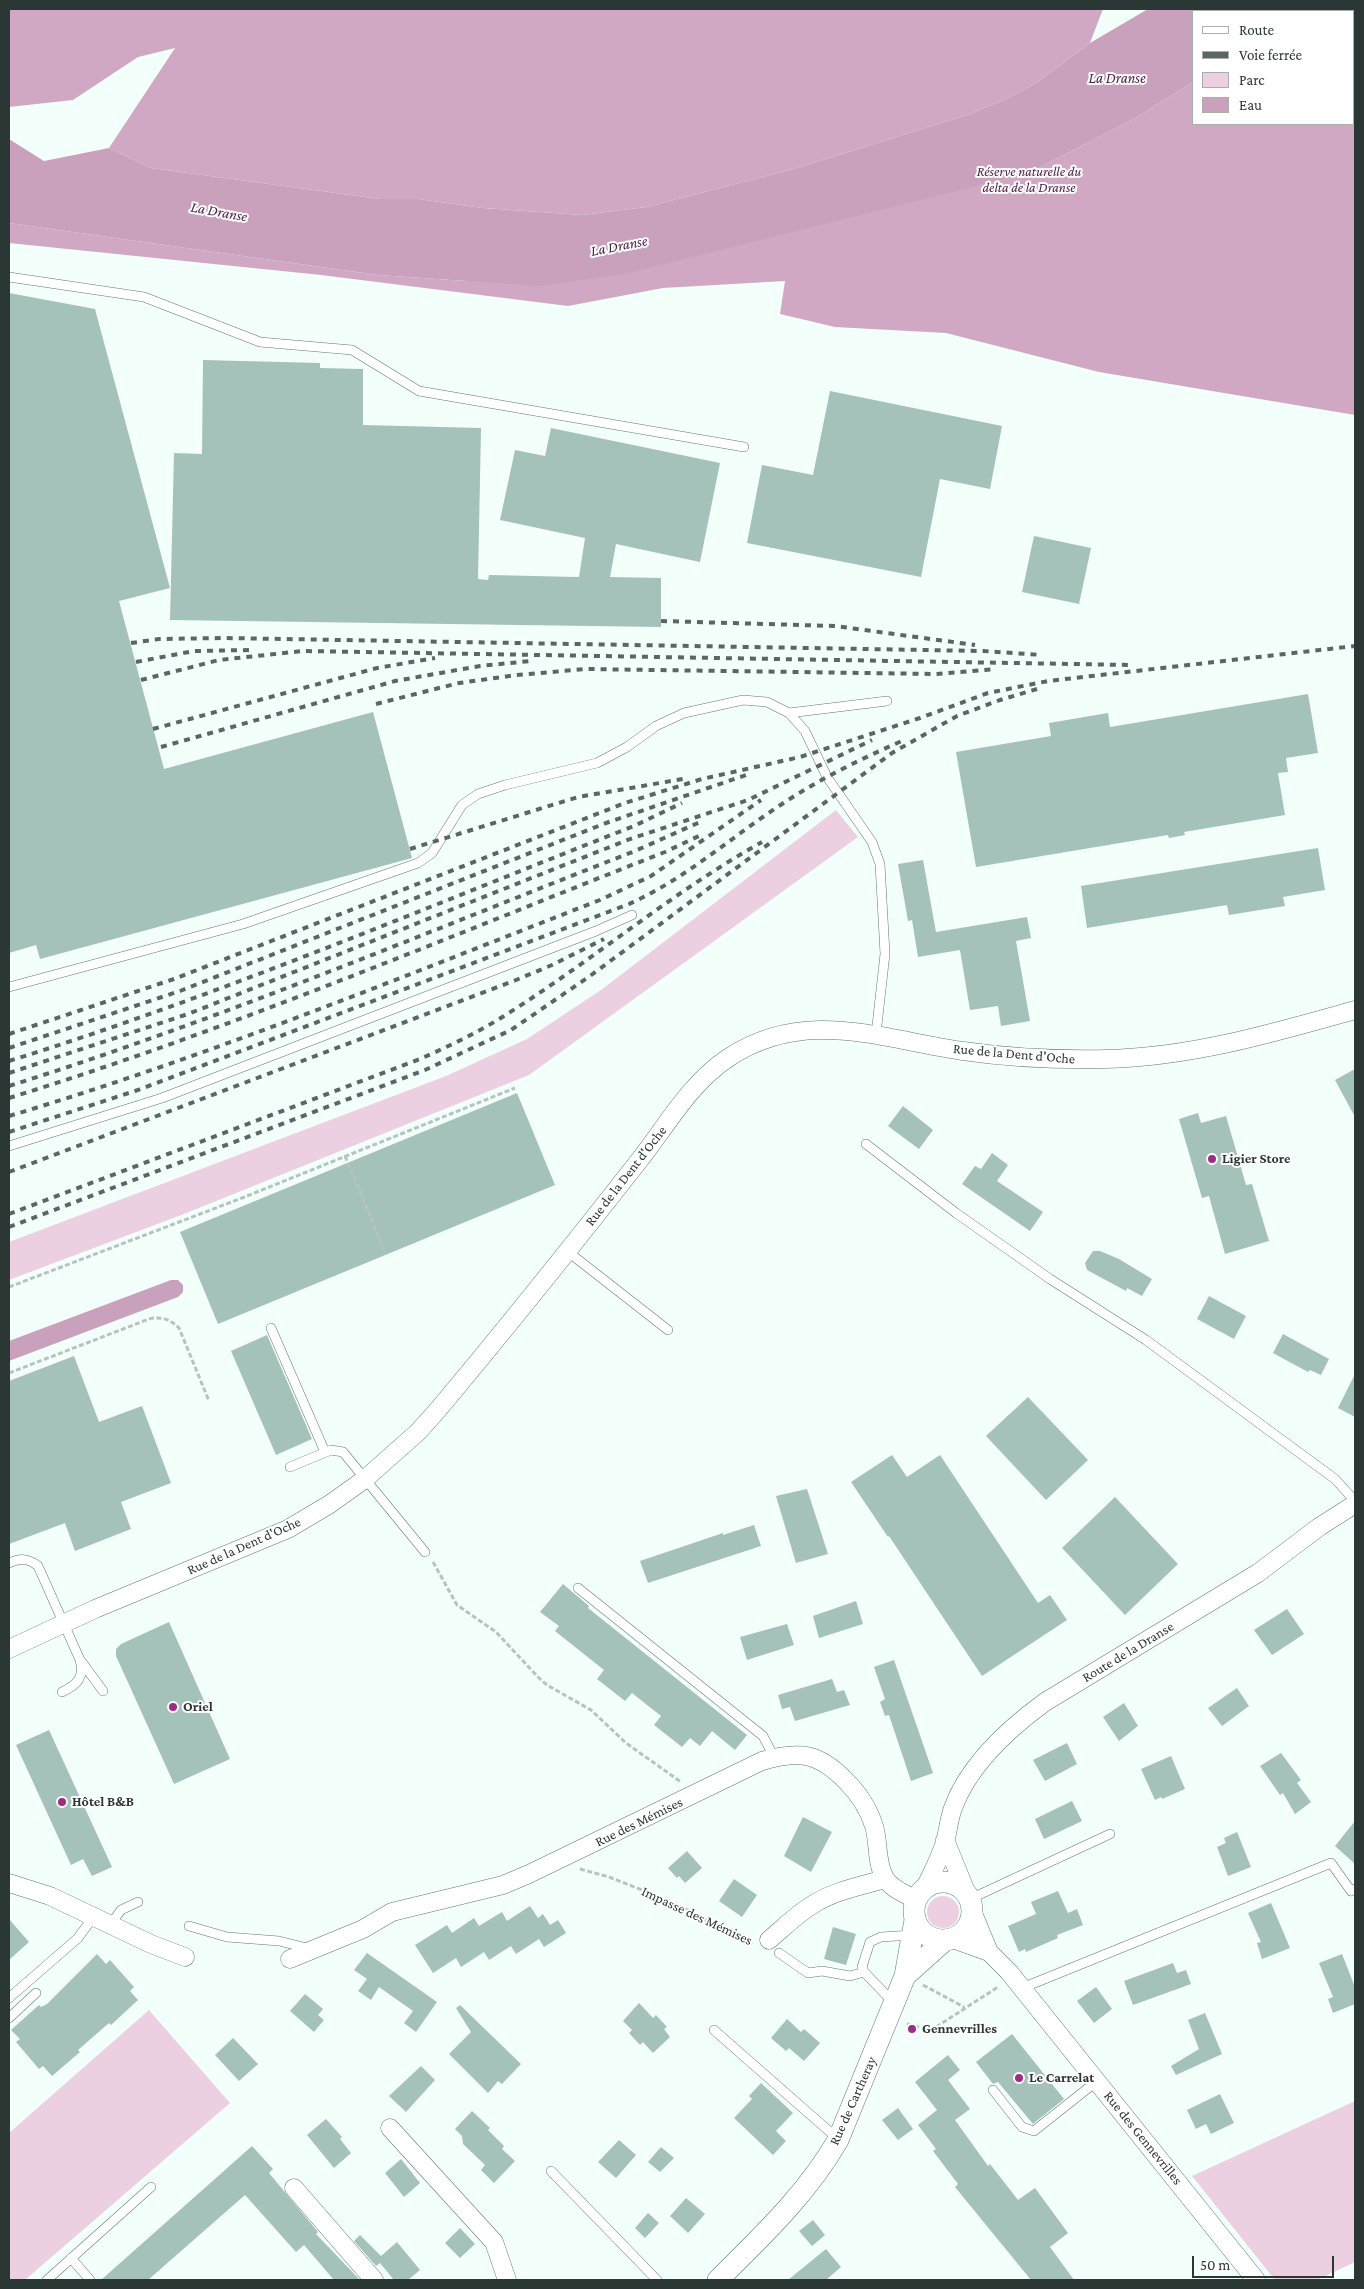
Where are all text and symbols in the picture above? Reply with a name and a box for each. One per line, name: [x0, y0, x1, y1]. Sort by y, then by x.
legend: [1192, 10, 1354, 125]
text: Route: [1239, 22, 1274, 38]
text: Voie ferrée: [1239, 47, 1302, 63]
water label: La Dranse: [1088, 69, 1146, 87]
text: Parc: [1239, 72, 1265, 88]
text: Eau: [1239, 97, 1262, 113]
park label: Réserve naturelle du delta de la Dranse: [977, 164, 1081, 196]
water label: La Dranse: [189, 198, 249, 226]
water label: La Dranse: [589, 232, 649, 260]
street label: Rue de la Dent d'Oche: [952, 1040, 1076, 1068]
street label: Rue de la Dent d'Oche: [582, 1123, 670, 1229]
place label: Ligier Store: [1222, 1151, 1290, 1167]
marker: Ligier Store: [1206, 1153, 1218, 1165]
street label: Rue de la Dent d'Oche: [185, 1513, 303, 1579]
street label: Route de la Dranse: [1079, 1618, 1177, 1686]
place label: Oriel: [183, 1699, 213, 1715]
marker: Oriel: [167, 1701, 179, 1713]
place label: Hôtel B&B: [72, 1794, 134, 1810]
street label: Rue des Mémises: [593, 1794, 685, 1850]
marker: Hôtel B&B: [56, 1796, 68, 1808]
street label: Impasse des Mémises: [639, 1883, 755, 1949]
place label: Gennevrilles: [922, 2021, 997, 2037]
marker: Gennevrilles: [906, 2023, 918, 2035]
street label: Rue de Cartheray: [826, 2054, 880, 2148]
place label: Le Carrelat: [1029, 2070, 1094, 2086]
marker: Le Carrelat: [1013, 2072, 1025, 2084]
street label: Rue des Gennevrilles: [1100, 2088, 1186, 2188]
scale bar: [1194, 2246, 1336, 2278]
text: 50 m: [1200, 2257, 1230, 2273]

